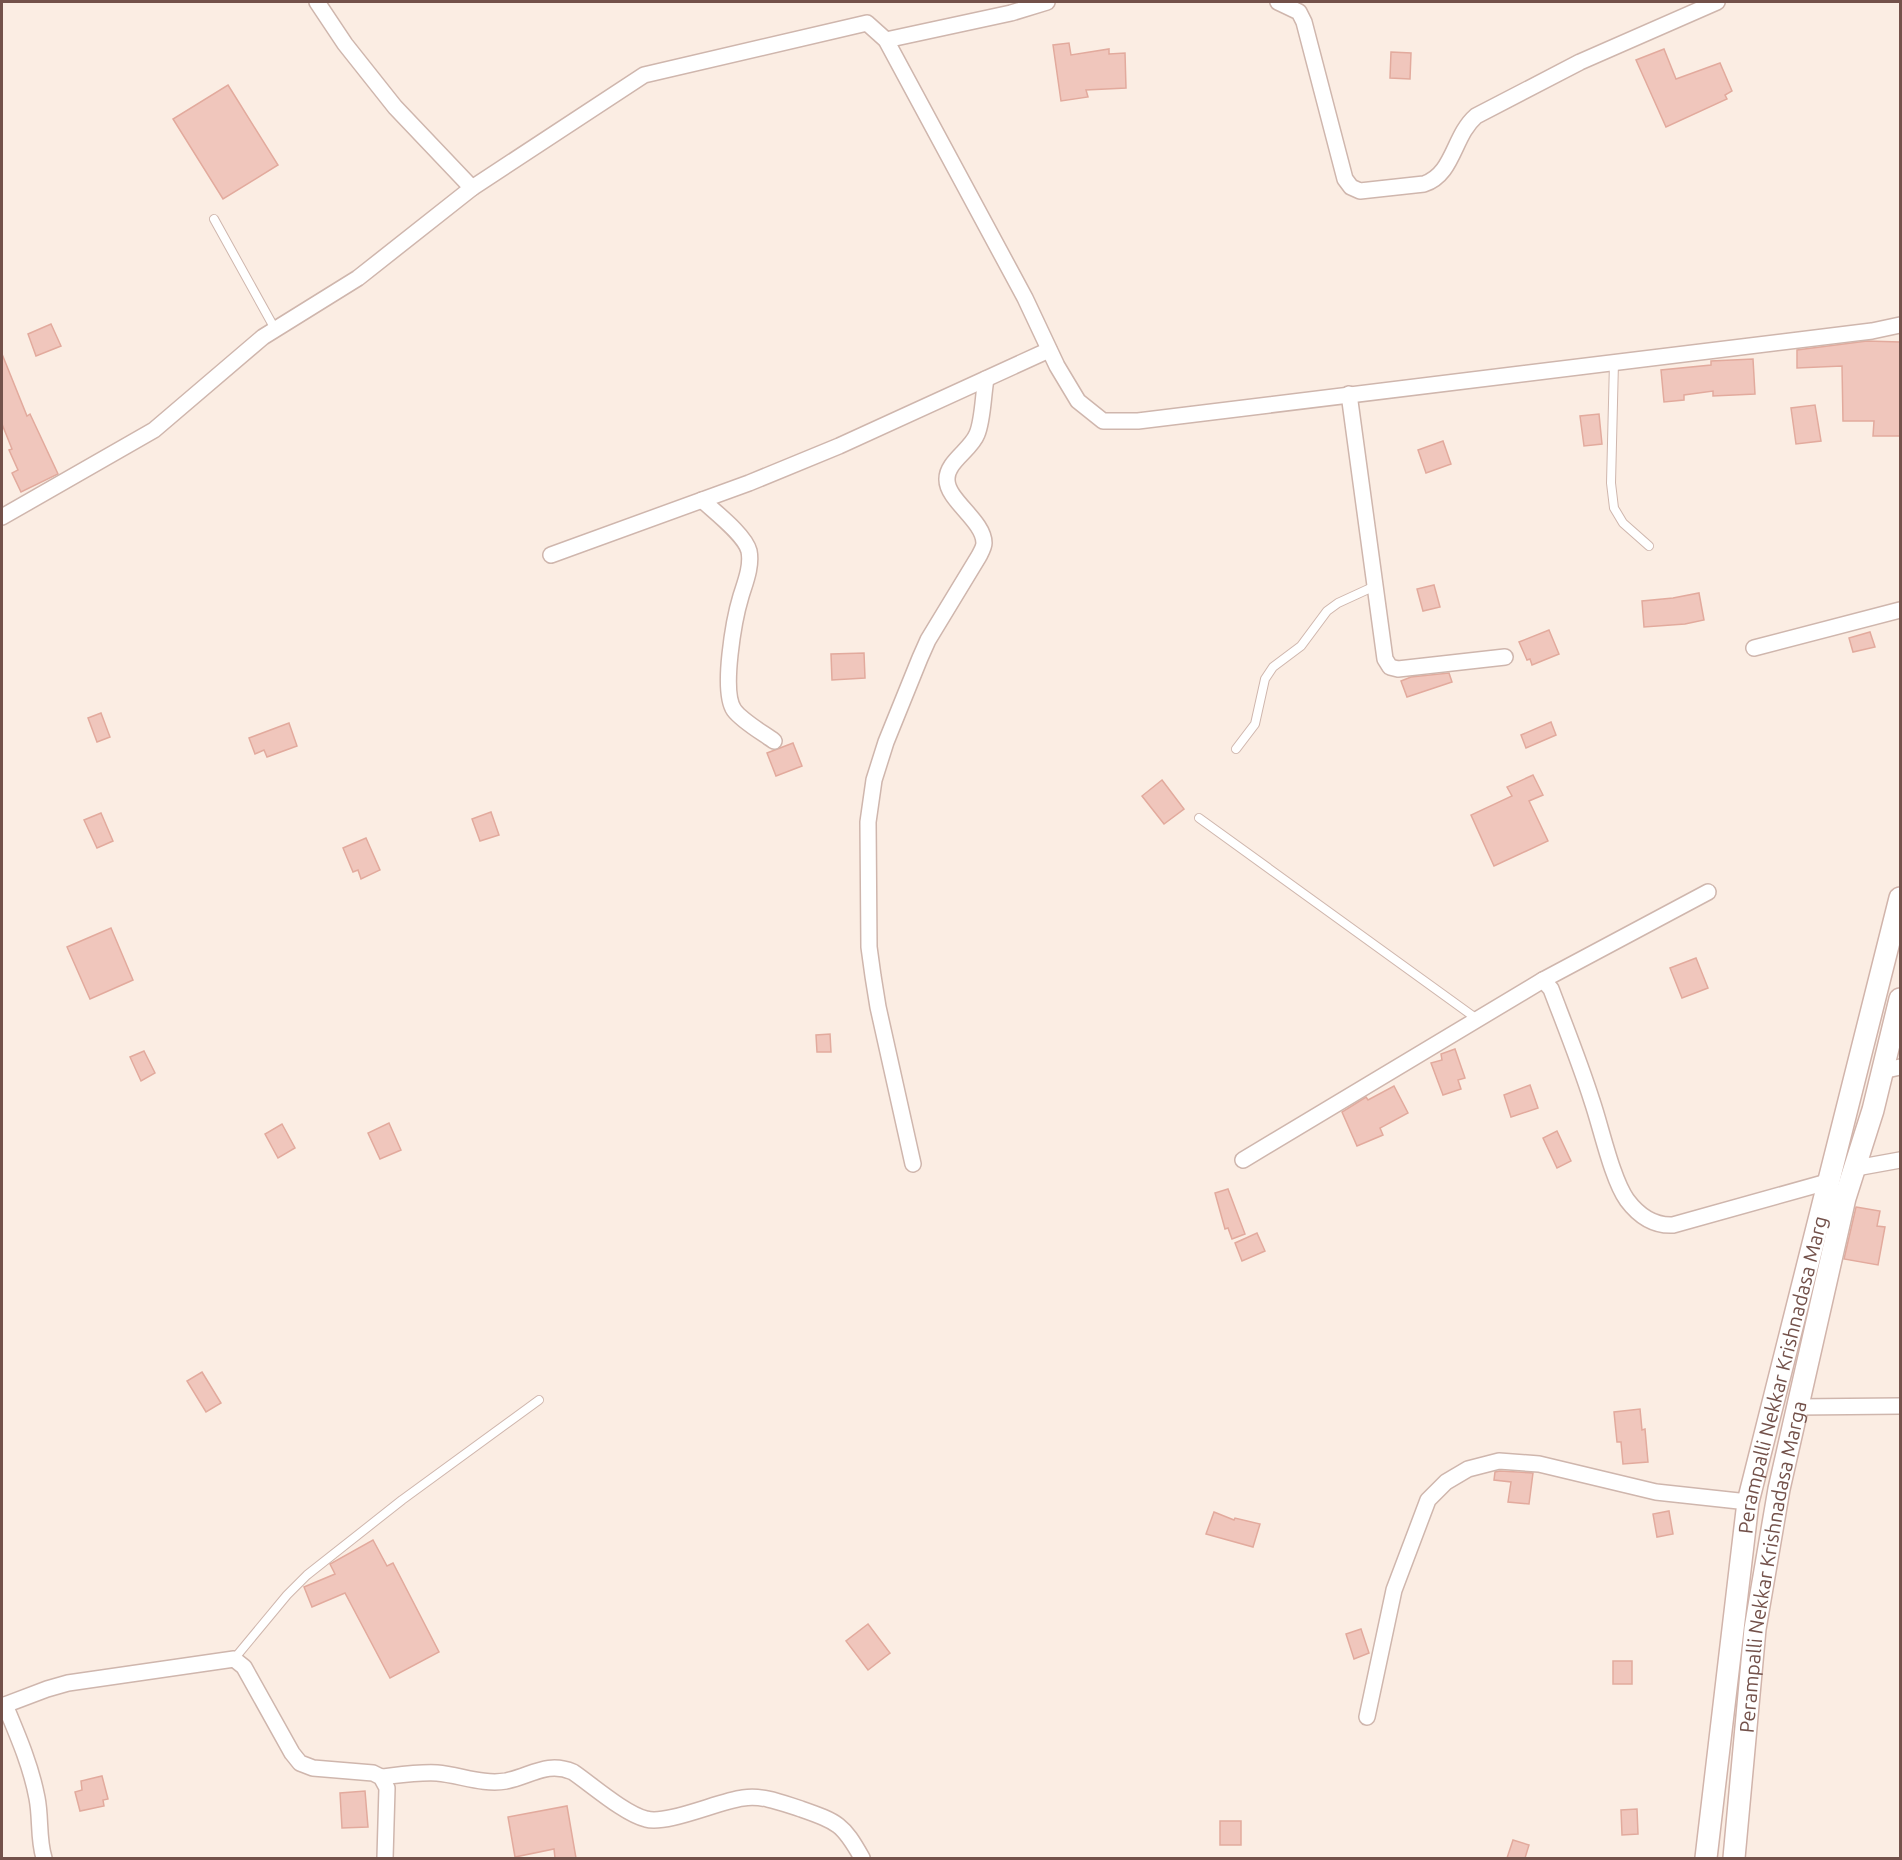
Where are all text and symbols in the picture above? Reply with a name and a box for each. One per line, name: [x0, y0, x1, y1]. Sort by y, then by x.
street label: Perampalli Nekkar Krishnadasa Marg: [1733, 1213, 1831, 1535]
street label: Perampalli Nekkar Krishnadasa Marga: [1734, 1398, 1810, 1734]

